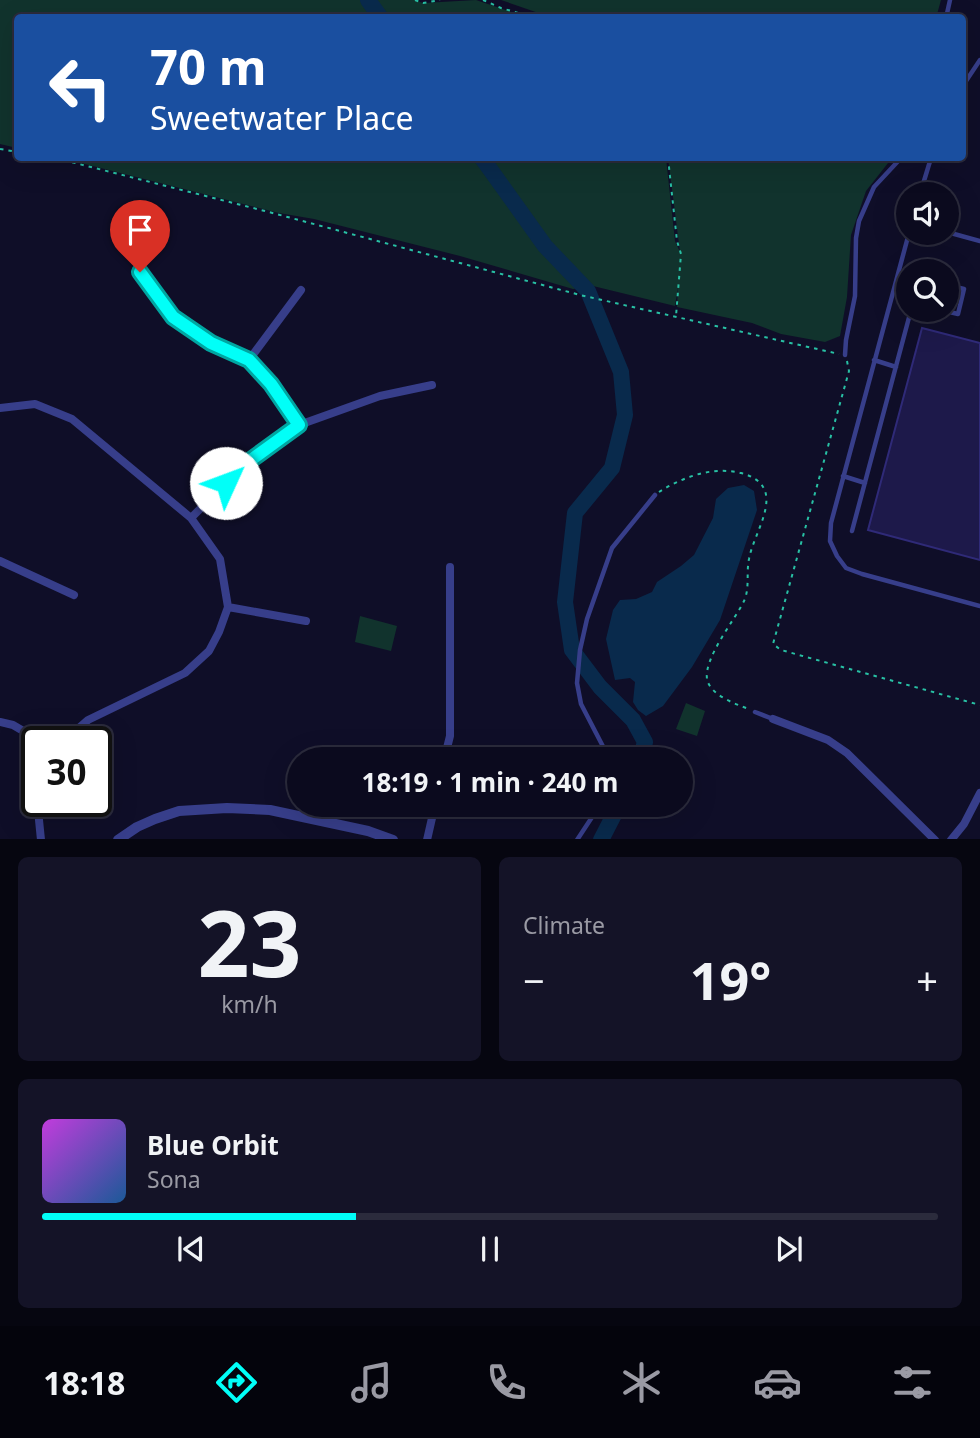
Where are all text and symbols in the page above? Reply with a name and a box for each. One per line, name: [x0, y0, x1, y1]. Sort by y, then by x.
text: 70 m: [150, 33, 267, 99]
icon: left: [35, 42, 126, 133]
text: Sweetwater Place: [150, 96, 414, 139]
map controls: [896, 182, 959, 322]
button: sound: [896, 182, 959, 245]
pin: [110, 200, 170, 272]
icon: arrive: [121, 211, 159, 249]
button: search: [896, 259, 959, 322]
position arrow: [189, 446, 263, 520]
speed limit sign: 30: [21, 726, 112, 817]
text: 18:19 · 1 min · 240 m: [362, 764, 618, 800]
text: 23: [197, 880, 302, 1004]
text: Climate: [523, 909, 605, 941]
text: 19°: [690, 944, 771, 1015]
text: −: [523, 954, 545, 1006]
text: +: [916, 954, 938, 1006]
text: km/h: [221, 988, 278, 1020]
text: Blue Orbit: [147, 1127, 279, 1163]
text: Sona: [147, 1163, 201, 1195]
icon: previous: [172, 1230, 210, 1268]
icon: pause: [471, 1230, 509, 1268]
icon: next: [770, 1230, 808, 1268]
icon: directions: [212, 1358, 261, 1407]
icon: music: [347, 1358, 396, 1407]
icon: phone: [482, 1358, 531, 1407]
icon: climate: [617, 1358, 666, 1407]
icon: car: [753, 1358, 802, 1407]
icon: filters: [888, 1358, 937, 1407]
text: 18:18: [43, 1361, 125, 1404]

